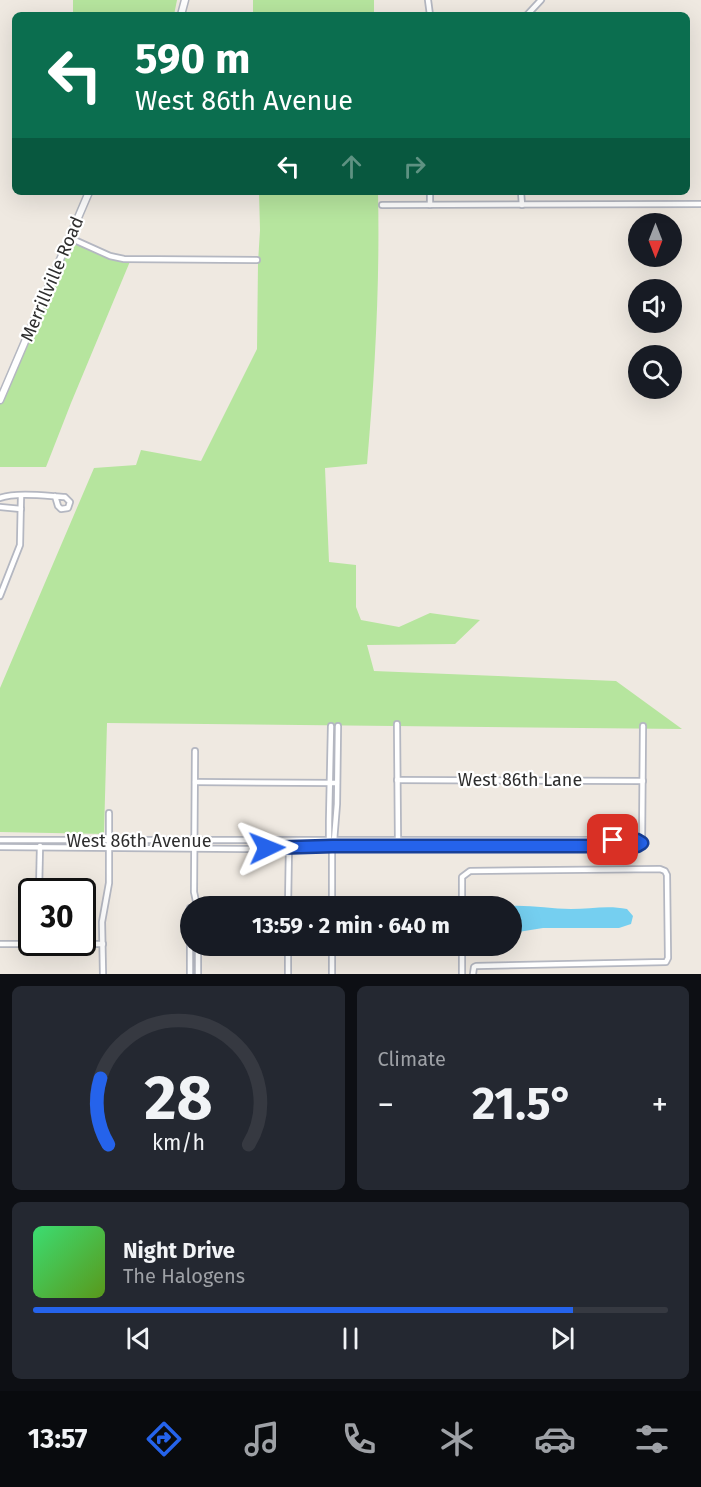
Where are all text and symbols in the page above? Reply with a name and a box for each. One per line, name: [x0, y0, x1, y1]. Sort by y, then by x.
text: 590 m: [135, 34, 250, 84]
icon: left: [36, 36, 114, 114]
text: West 86th Avenue: [135, 85, 353, 117]
icon: left: [272, 150, 305, 183]
icon: ahead: [335, 150, 368, 183]
icon: right: [398, 150, 431, 183]
street label: Merrillville Road: [16, 213, 88, 345]
north arrow: [628, 213, 682, 267]
map controls: [628, 213, 682, 399]
button: sound: [628, 279, 682, 333]
button: search: [628, 345, 682, 399]
street label: West 86th Lane: [458, 769, 582, 791]
pin: [587, 814, 638, 865]
position arrow: [235, 816, 299, 880]
icon: arrive: [596, 823, 629, 856]
street label: West 86th Avenue: [66, 830, 212, 852]
speed limit sign: 30: [18, 878, 96, 956]
text: 13:59 · 2 min · 640 m: [252, 912, 450, 939]
text: Climate: [378, 1047, 446, 1071]
text: 28: [144, 1061, 213, 1136]
text: 21.5°: [472, 1077, 574, 1131]
text: −: [378, 1085, 394, 1125]
text: +: [652, 1085, 668, 1125]
text: km/h: [152, 1130, 205, 1156]
text: Night Drive: [123, 1237, 235, 1264]
text: The Halogens: [123, 1264, 245, 1288]
icon: previous: [122, 1322, 155, 1355]
icon: pause: [334, 1322, 367, 1355]
icon: next: [546, 1322, 579, 1355]
icon: directions: [143, 1418, 185, 1460]
icon: music: [241, 1418, 283, 1460]
icon: phone: [338, 1418, 380, 1460]
icon: climate: [436, 1418, 478, 1460]
icon: car: [534, 1418, 576, 1460]
icon: filters: [631, 1418, 673, 1460]
text: 13:57: [28, 1423, 87, 1455]

